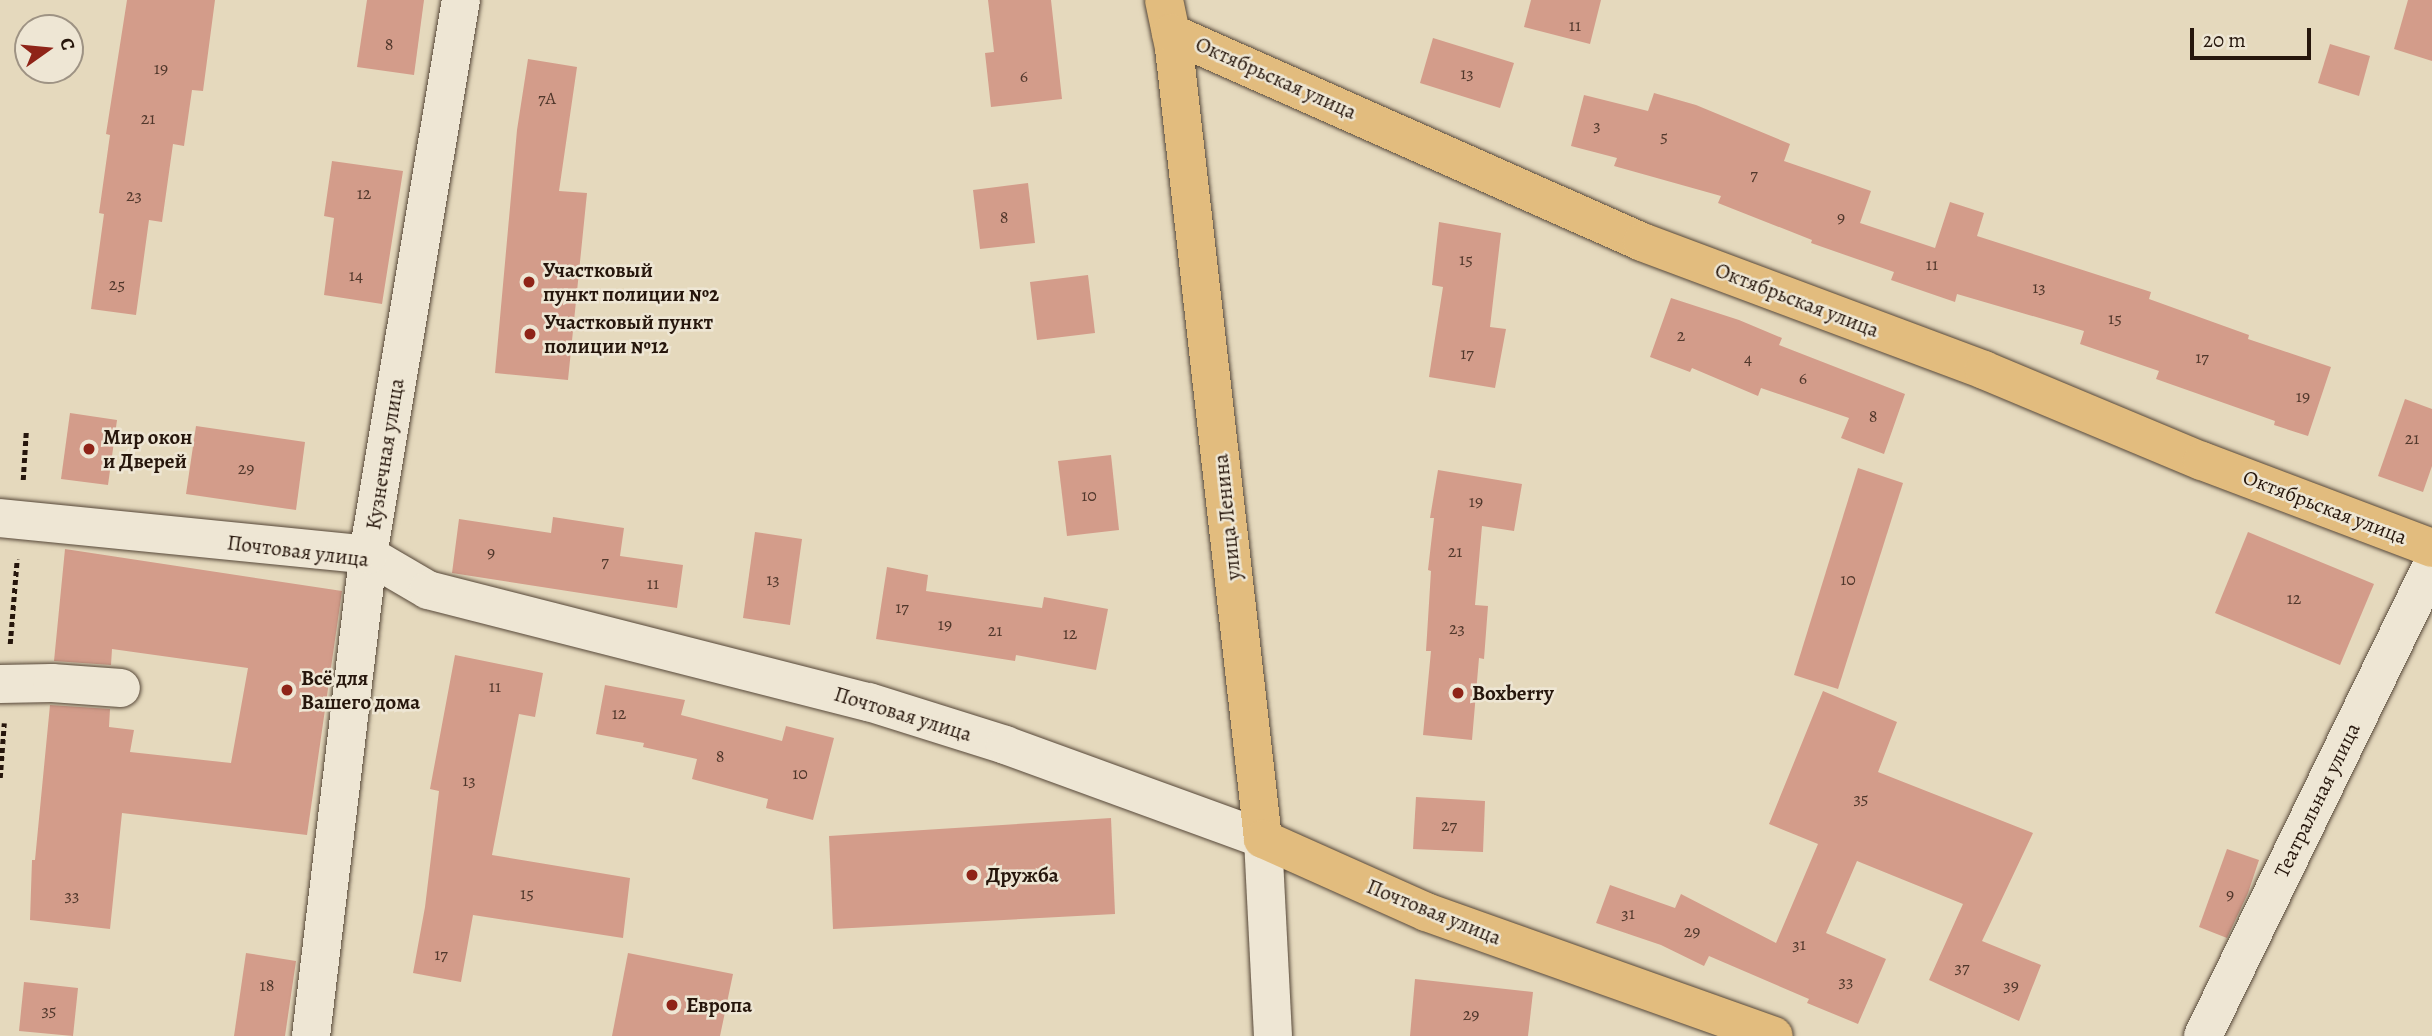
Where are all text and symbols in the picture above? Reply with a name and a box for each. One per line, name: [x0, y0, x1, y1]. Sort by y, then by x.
north arrow: [14, 14, 84, 84]
house number: 11: [1569, 14, 1581, 36]
scale bar: [2194, 14, 2315, 58]
text: 20 m: [2203, 26, 2246, 54]
street label: Октябрьская улица: [1192, 31, 1360, 125]
house number: 8: [385, 33, 393, 55]
text: С: [53, 35, 81, 53]
house number: 19: [154, 57, 168, 79]
house number: 13: [1460, 62, 1474, 84]
house number: 6: [1020, 65, 1028, 87]
house number: 7А: [538, 87, 556, 109]
house number: 21: [141, 107, 155, 129]
house number: 3: [1593, 114, 1601, 136]
house number: 5: [1660, 125, 1668, 147]
house number: 7: [1750, 163, 1758, 185]
house number: 12: [357, 182, 371, 204]
house number: 23: [126, 184, 142, 206]
house number: 8: [1000, 206, 1008, 228]
house number: 9: [1837, 206, 1845, 228]
house number: 15: [1459, 248, 1473, 270]
house number: 11: [1926, 253, 1938, 275]
place label: Участковый пункт полиции №2: [543, 257, 719, 307]
street label: Октябрьская улица: [1712, 257, 1882, 343]
house number: 14: [349, 264, 363, 286]
house number: 25: [109, 273, 125, 295]
marker: Участковый пункт полиции №2: [521, 274, 537, 290]
house number: 13: [2032, 276, 2046, 298]
house number: 15: [2108, 307, 2122, 329]
place label: Участковый пункт полиции №12: [544, 309, 713, 359]
house number: 2: [1677, 324, 1685, 346]
marker: Участковый пункт полиции №12: [522, 326, 538, 342]
house number: 17: [1460, 342, 1474, 364]
house number: 17: [2195, 346, 2209, 368]
house number: 4: [1744, 347, 1752, 369]
house number: 6: [1799, 367, 1807, 389]
street label: Кузнечная улица: [361, 376, 409, 532]
house number: 19: [2296, 385, 2310, 407]
house number: 8: [1869, 405, 1877, 427]
place label: Мир окон и Дверей: [103, 424, 192, 474]
house number: 21: [2405, 427, 2419, 449]
marker: Мир окон и Дверей: [81, 441, 97, 457]
street label: улица Ленина: [1208, 453, 1246, 581]
house number: 29: [238, 457, 254, 479]
street label: Октябрьская улица: [2240, 464, 2410, 550]
house number: 10: [1081, 484, 1097, 506]
house number: 19: [1469, 490, 1483, 512]
street label: Почтовая улица: [226, 530, 370, 572]
house number: 21: [1448, 540, 1462, 562]
house number: 9: [487, 541, 495, 563]
house number: 7: [601, 550, 609, 572]
house number: 13: [766, 568, 780, 590]
house number: 10: [1840, 568, 1856, 590]
house number: 11: [647, 572, 659, 594]
house number: 12: [2287, 587, 2301, 609]
house number: 17: [895, 596, 909, 618]
house number: 19: [938, 613, 952, 635]
house number: 23: [1449, 617, 1465, 639]
house number: 21: [988, 619, 1002, 641]
house number: 12: [1063, 622, 1077, 644]
place label: Всё для Вашего дома: [301, 665, 420, 715]
house number: 11: [489, 675, 501, 697]
place label: Boxberry: [1472, 680, 1554, 706]
street label: Почтовая улица: [831, 681, 975, 747]
marker: Всё для Вашего дома: [279, 682, 295, 698]
marker: Boxberry: [1450, 685, 1466, 701]
house number: 12: [612, 702, 626, 724]
street label: Театральная улица: [2269, 719, 2365, 881]
house number: 8: [716, 745, 724, 767]
house number: 10: [792, 762, 808, 784]
house number: 13: [462, 769, 476, 791]
house number: 35: [1853, 787, 1869, 809]
house number: 27: [1441, 814, 1457, 836]
place label: Дружба: [986, 862, 1059, 888]
marker: Дружба: [964, 867, 980, 883]
street label: Почтовая улица: [1363, 874, 1505, 950]
house number: 15: [520, 882, 534, 904]
house number: 9: [2226, 883, 2234, 905]
house number: 33: [65, 884, 79, 906]
house number: 31: [1621, 902, 1635, 924]
house number: 29: [1684, 920, 1700, 942]
house number: 31: [1792, 933, 1806, 955]
house number: 17: [434, 943, 448, 965]
house number: 37: [1954, 956, 1970, 978]
house number: 33: [1839, 970, 1853, 992]
house number: 18: [260, 974, 274, 996]
house number: 39: [2003, 974, 2019, 996]
place label: Европа: [686, 992, 752, 1018]
marker: Европа: [664, 997, 680, 1013]
house number: 35: [41, 999, 57, 1021]
house number: 29: [1463, 1003, 1479, 1025]

